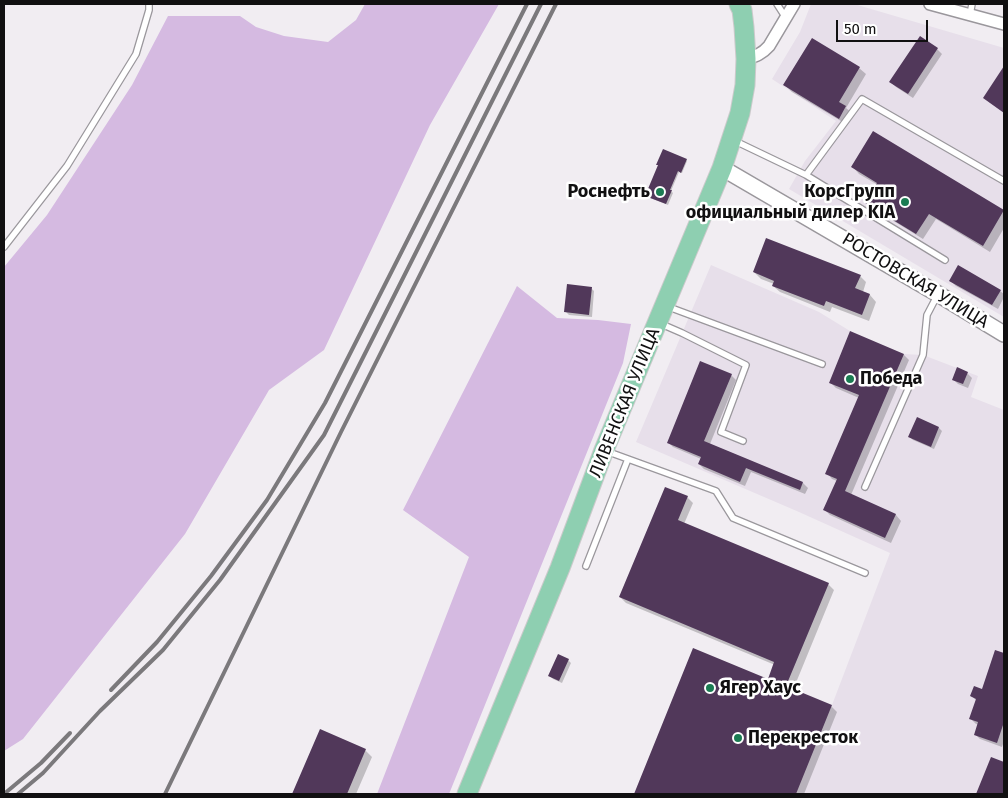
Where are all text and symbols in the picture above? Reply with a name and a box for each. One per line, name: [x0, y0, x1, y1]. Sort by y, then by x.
scale bar: [838, 10, 930, 42]
text: 50 m: [844, 20, 877, 38]
place label: Роснефть: [568, 181, 650, 203]
place label: КорсГрупп официальный дилер KIA: [686, 181, 895, 223]
marker: Роснефть: [654, 186, 666, 198]
marker: КорсГрупп официальный дилер KIA: [899, 196, 911, 208]
street label: РОСТОВСКАЯ УЛИЦА: [838, 229, 992, 333]
street label: ЛИВЕНСКАЯ УЛИЦА: [585, 325, 665, 481]
place label: Победа: [860, 368, 922, 390]
marker: Победа: [844, 373, 856, 385]
place label: Ягер Хаус: [720, 677, 801, 699]
marker: Ягер Хаус: [704, 682, 716, 694]
place label: Перекресток: [748, 727, 858, 749]
marker: Перекресток: [732, 732, 744, 744]

